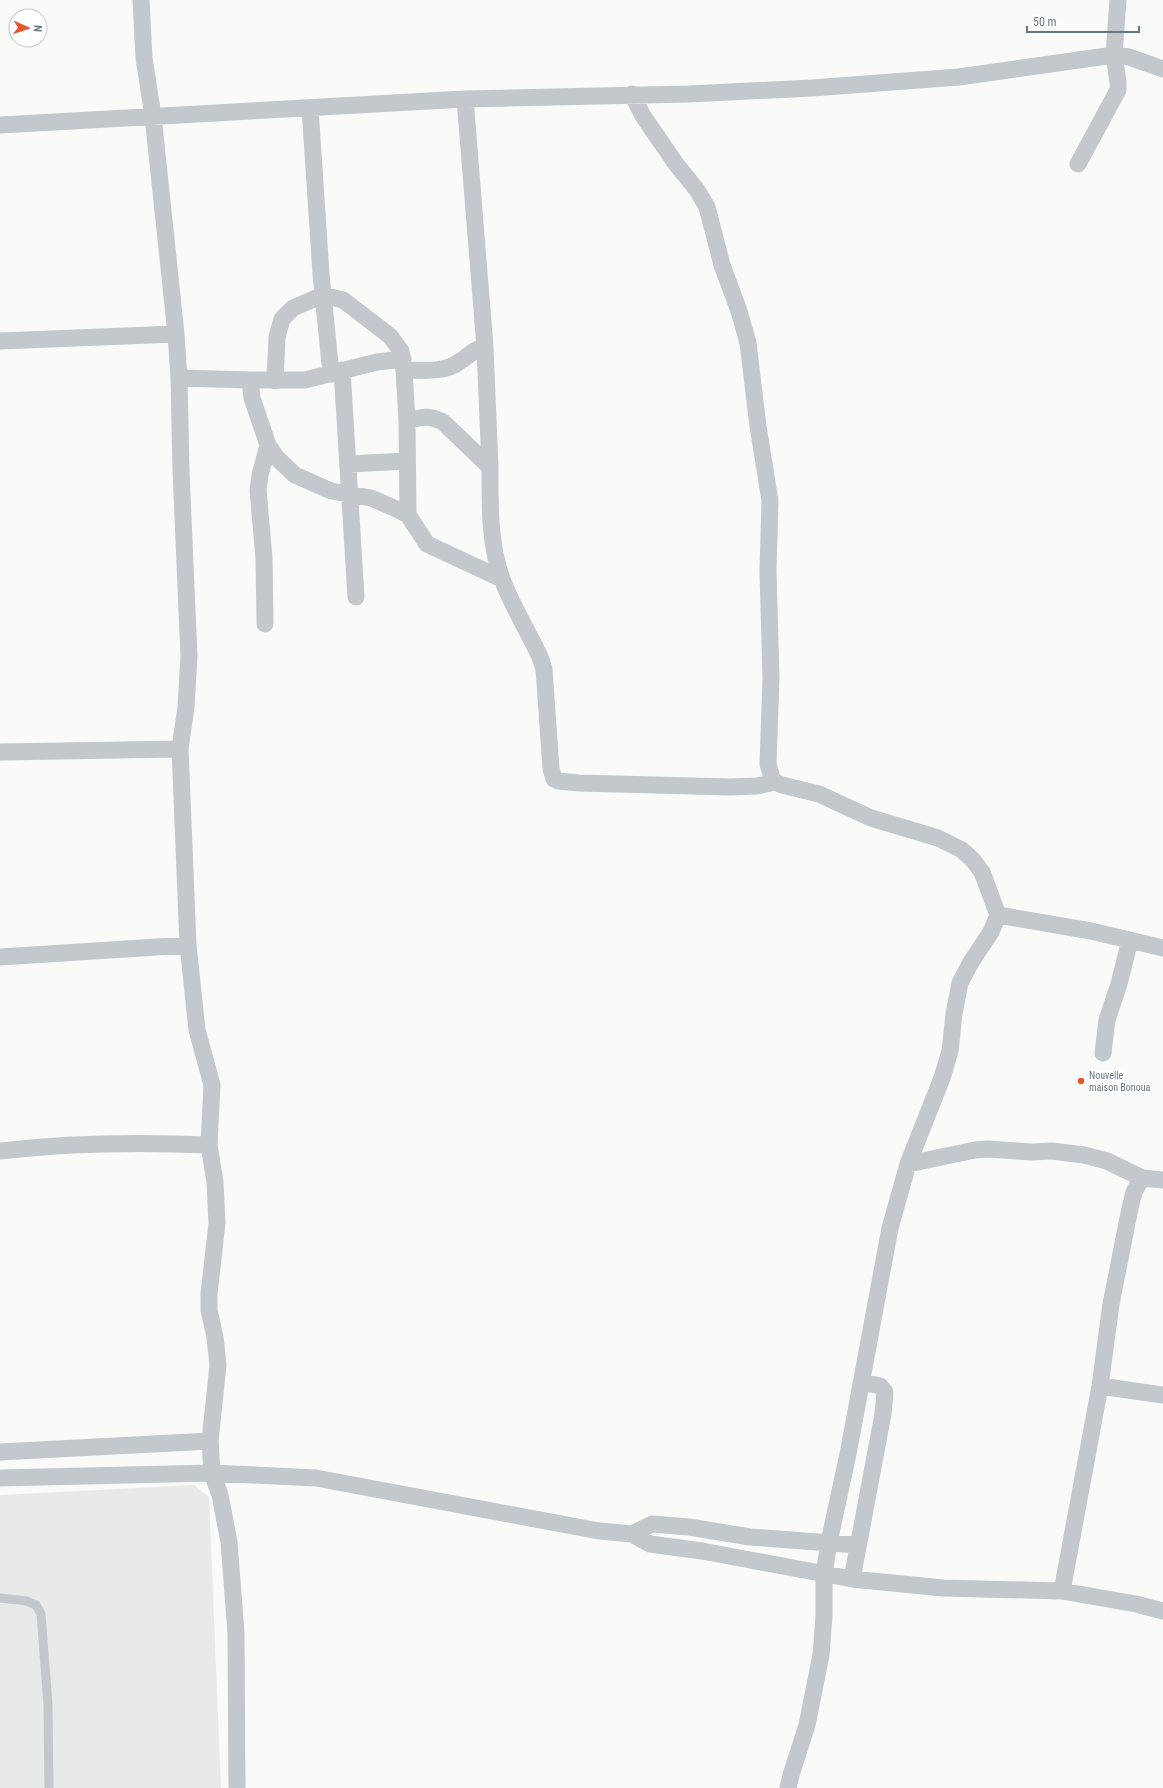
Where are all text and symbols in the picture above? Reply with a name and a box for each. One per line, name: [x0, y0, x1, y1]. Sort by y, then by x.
north arrow: [8, 8, 48, 48]
scale bar: [1027, 8, 1139, 34]
text: 50 m: [1033, 15, 1057, 29]
text: N: [31, 25, 44, 32]
place label: Nouvelle maison Bonoua: [1089, 1070, 1151, 1093]
marker: Nouvelle maison Bonoua: [1076, 1076, 1086, 1086]

